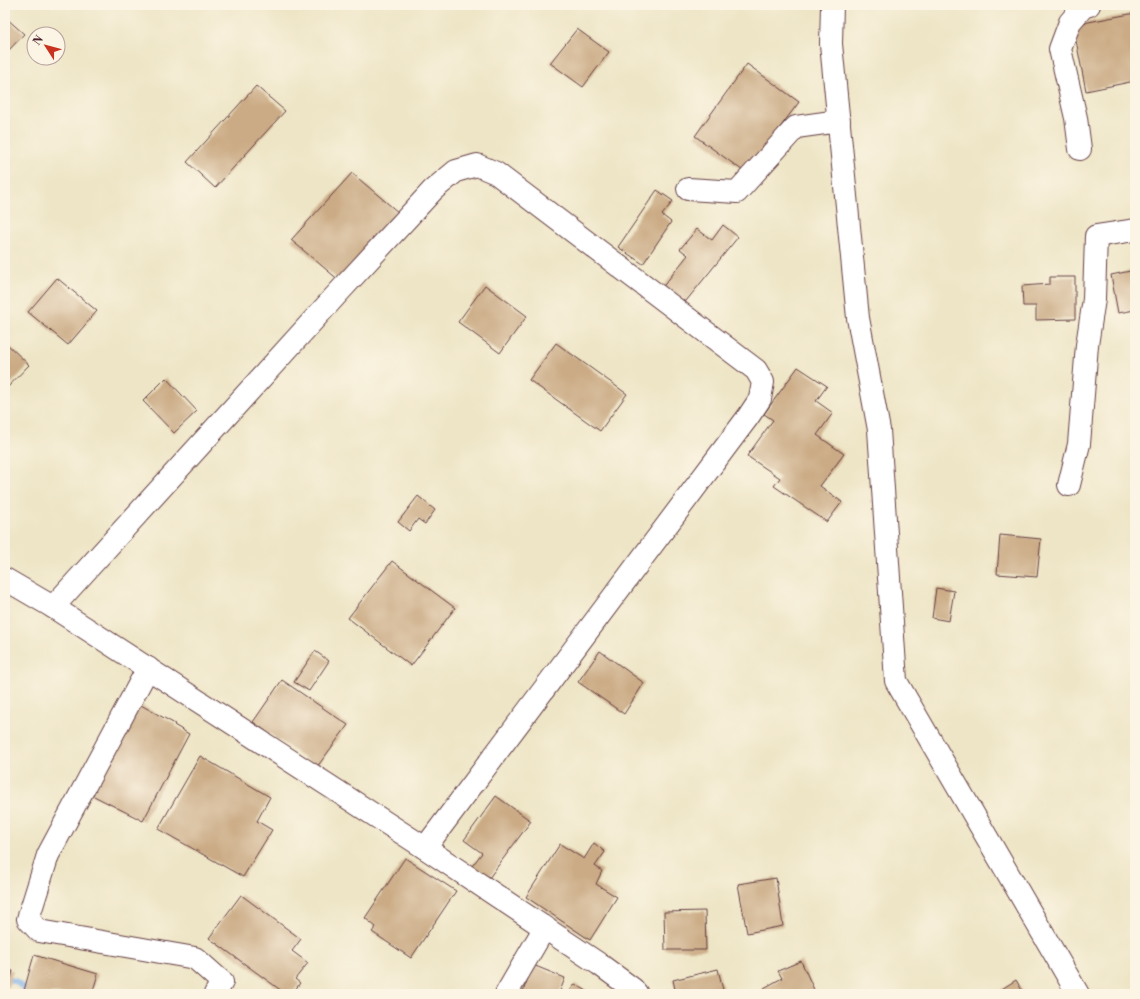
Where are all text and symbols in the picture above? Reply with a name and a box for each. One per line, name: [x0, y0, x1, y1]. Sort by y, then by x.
north arrow: [26, 26, 66, 66]
text: N: [30, 33, 47, 48]

